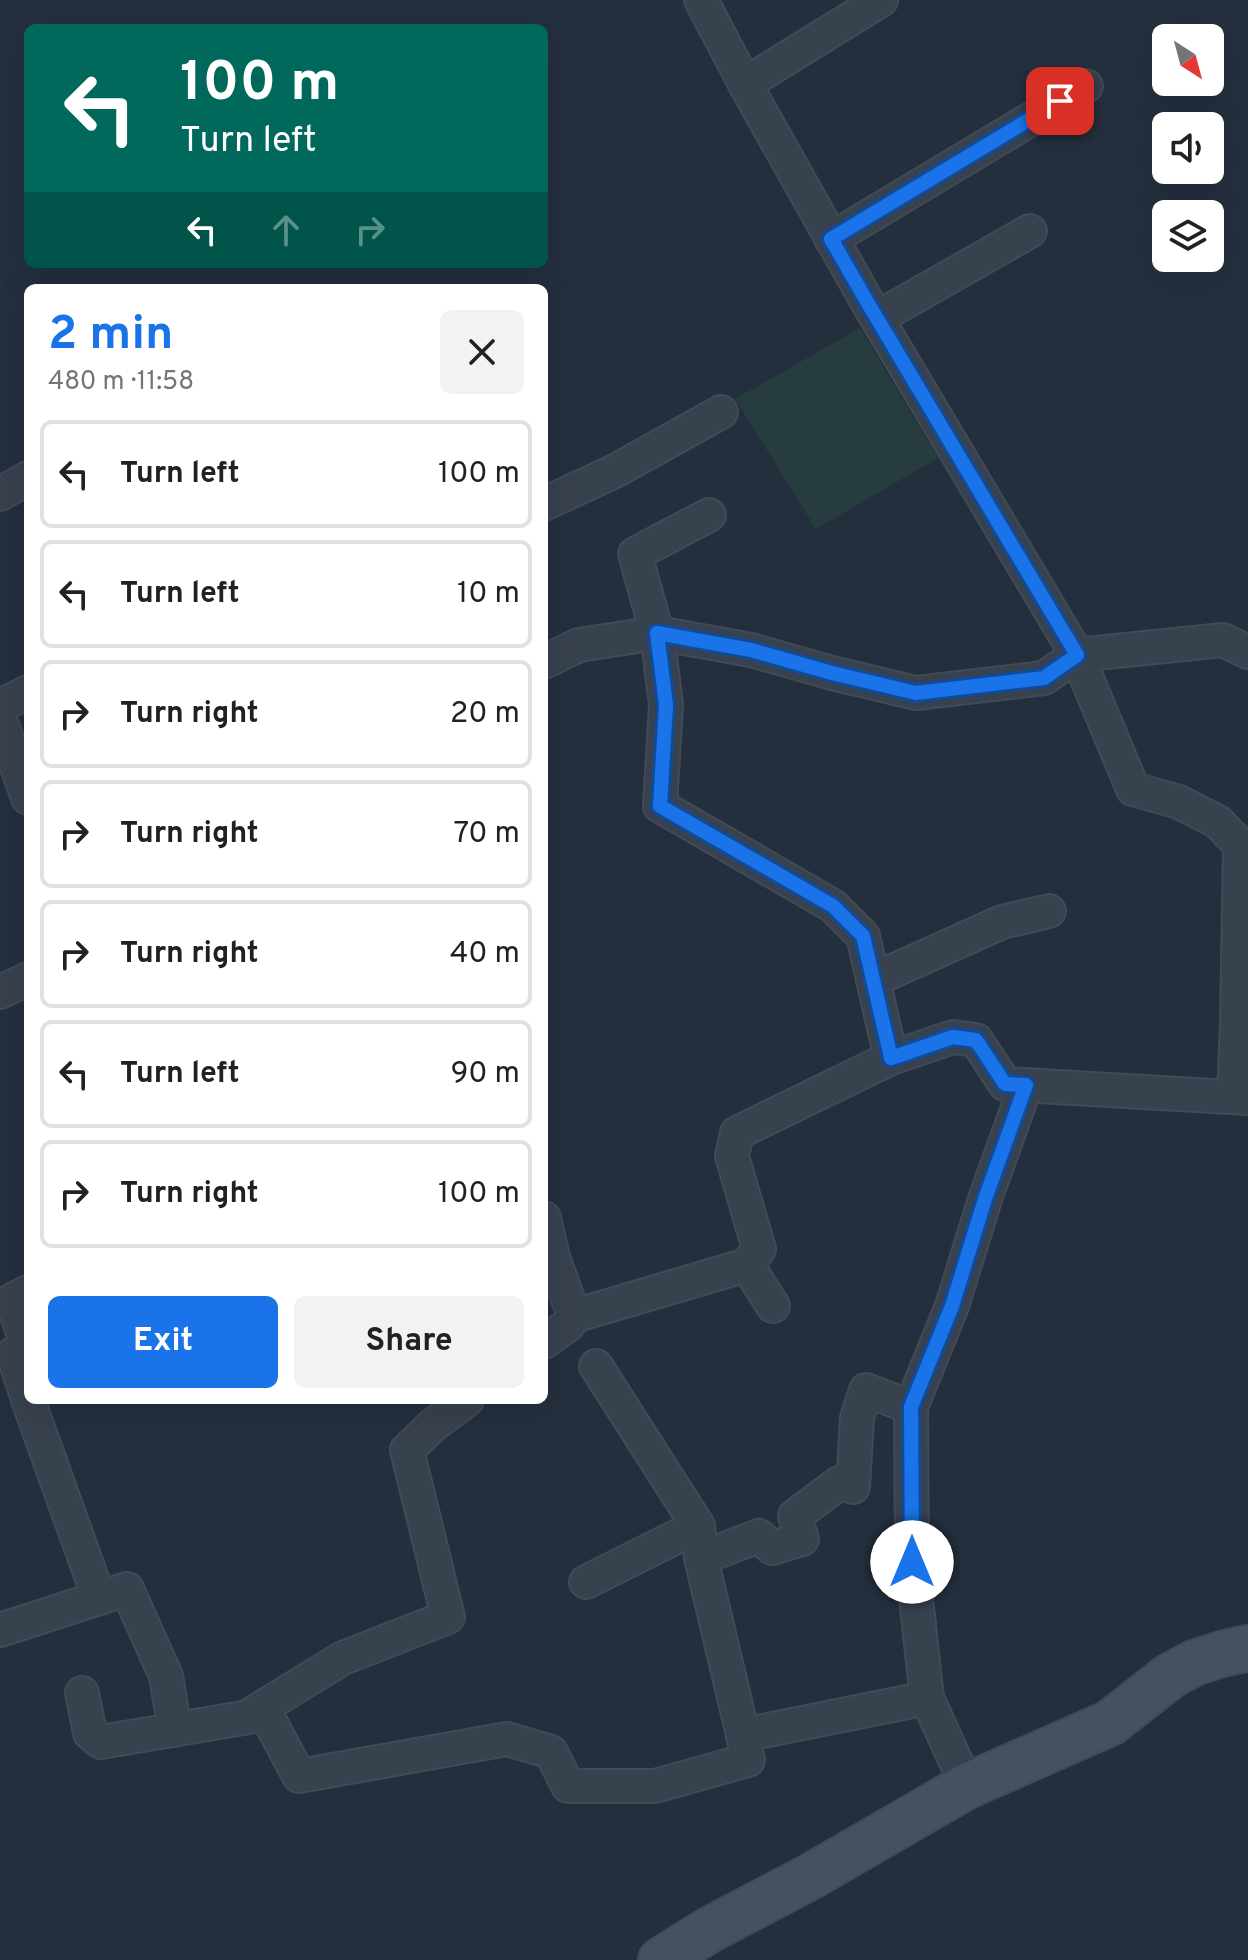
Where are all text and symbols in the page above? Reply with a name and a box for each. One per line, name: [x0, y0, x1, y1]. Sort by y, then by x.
north arrow: [1152, 24, 1224, 96]
map controls: [1152, 24, 1224, 272]
text: 100 m: [180, 50, 339, 120]
icon: left: [48, 56, 152, 160]
pin: [1026, 67, 1094, 135]
icon: arrive: [1038, 79, 1082, 123]
button: sound: [1152, 112, 1224, 184]
text: Turn left: [180, 119, 317, 165]
button: layers: [1152, 200, 1224, 272]
icon: left: [180, 208, 224, 252]
icon: ahead: [264, 208, 308, 252]
icon: right: [348, 208, 392, 252]
text: 2 min: [48, 306, 173, 366]
button: close: [440, 310, 524, 394]
text: 480 m · 11:58: [48, 366, 194, 399]
icon: left: [52, 452, 96, 496]
text: Turn left: [120, 456, 240, 493]
text: 100 m: [438, 456, 520, 493]
icon: left: [52, 572, 96, 616]
text: Turn left: [120, 576, 240, 613]
text: 10 m: [457, 576, 520, 613]
icon: right: [52, 692, 96, 736]
text: Turn right: [120, 696, 258, 733]
text: 20 m: [450, 696, 520, 733]
icon: right: [52, 812, 96, 856]
text: Turn right: [120, 816, 258, 853]
text: 70 m: [454, 816, 520, 853]
icon: right: [52, 932, 96, 976]
text: Turn right: [120, 936, 258, 973]
text: 40 m: [450, 936, 520, 973]
icon: left: [52, 1052, 96, 1096]
text: Turn left: [120, 1056, 240, 1093]
text: 90 m: [451, 1056, 520, 1093]
icon: right: [52, 1172, 96, 1216]
text: Turn right: [120, 1176, 258, 1213]
text: 100 m: [438, 1176, 520, 1213]
button: Exit: [48, 1296, 278, 1388]
button: Share: [294, 1296, 524, 1388]
position arrow: [870, 1520, 954, 1604]

